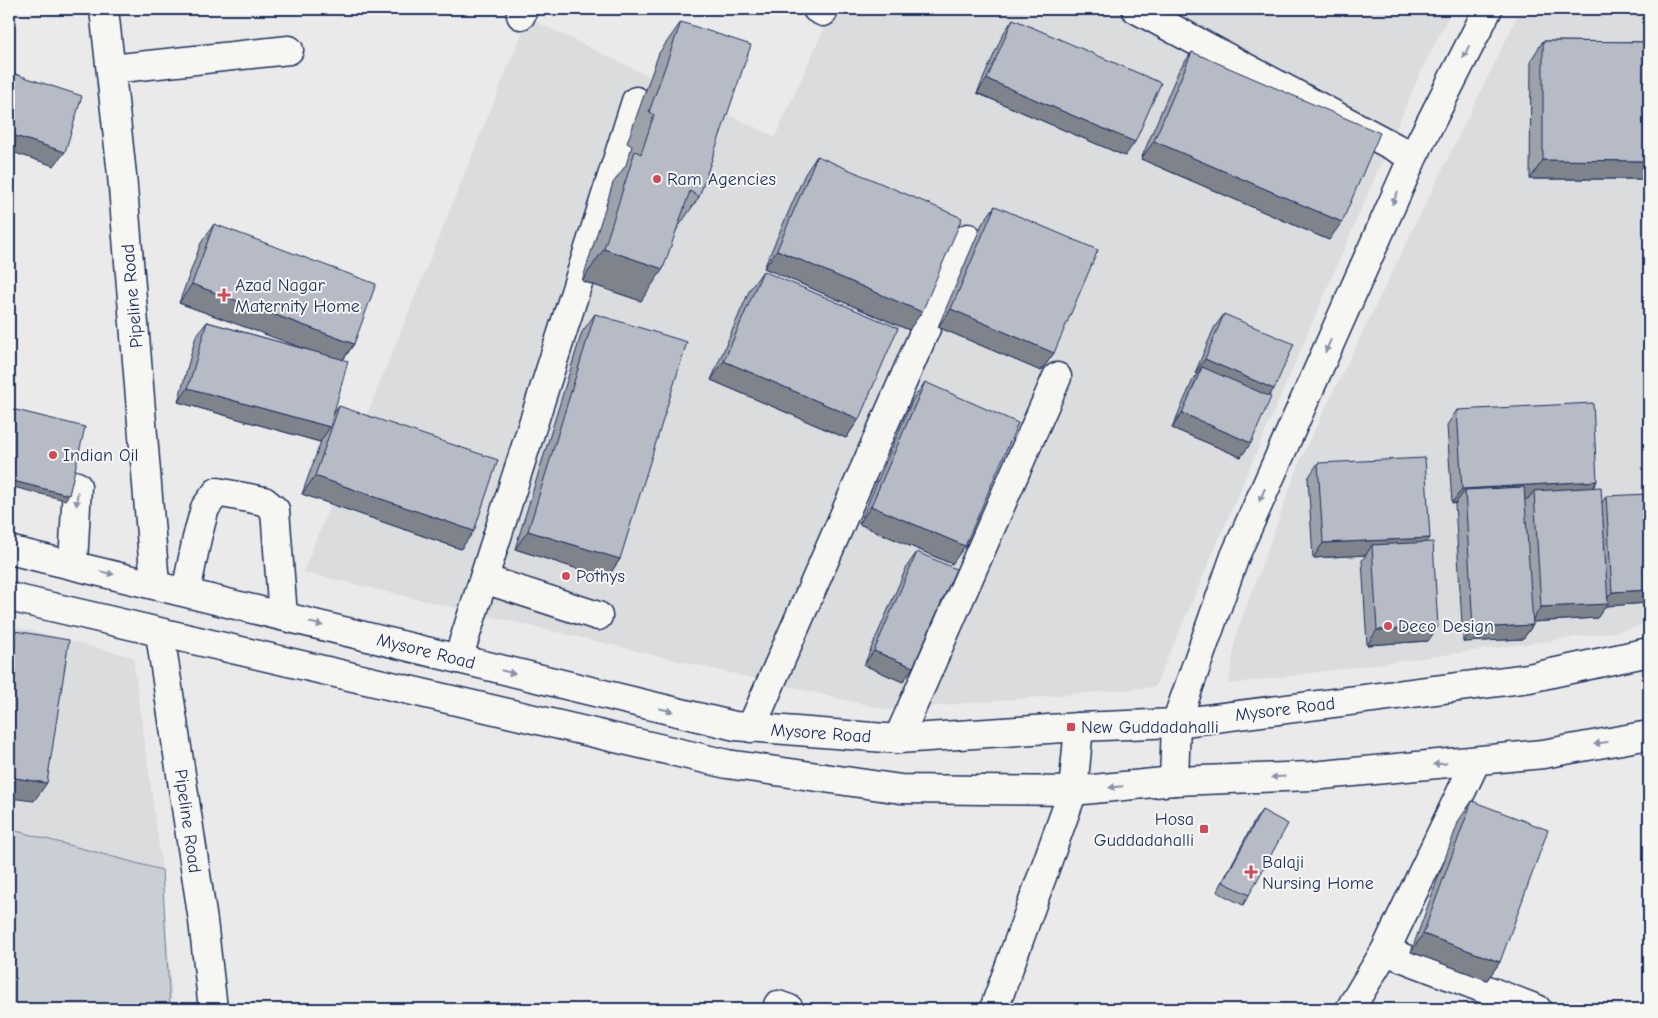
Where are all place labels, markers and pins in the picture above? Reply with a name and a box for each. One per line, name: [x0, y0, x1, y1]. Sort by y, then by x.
place label: Ram Agencies: [667, 169, 776, 190]
marker: Ram Agencies: [651, 173, 663, 185]
place label: Azad Nagar Maternity Home: [235, 275, 360, 317]
marker: Azad Nagar Maternity Home: [217, 288, 231, 302]
place label: Indian Oil: [63, 445, 139, 466]
marker: Indian Oil: [47, 449, 59, 461]
place label: Pothys: [576, 566, 625, 587]
marker: Pothys: [560, 570, 572, 582]
place label: Deco Design: [1398, 616, 1494, 637]
marker: Deco Design: [1382, 620, 1394, 632]
place label: New Guddadahalli: [1081, 717, 1219, 738]
marker: New Guddadahalli: [1065, 721, 1077, 733]
place label: Hosa Guddadahalli: [1094, 809, 1194, 851]
marker: Hosa Guddadahalli: [1198, 823, 1210, 835]
place label: Balaji Nursing Home: [1262, 852, 1374, 894]
marker: Balaji Nursing Home: [1244, 865, 1258, 879]

